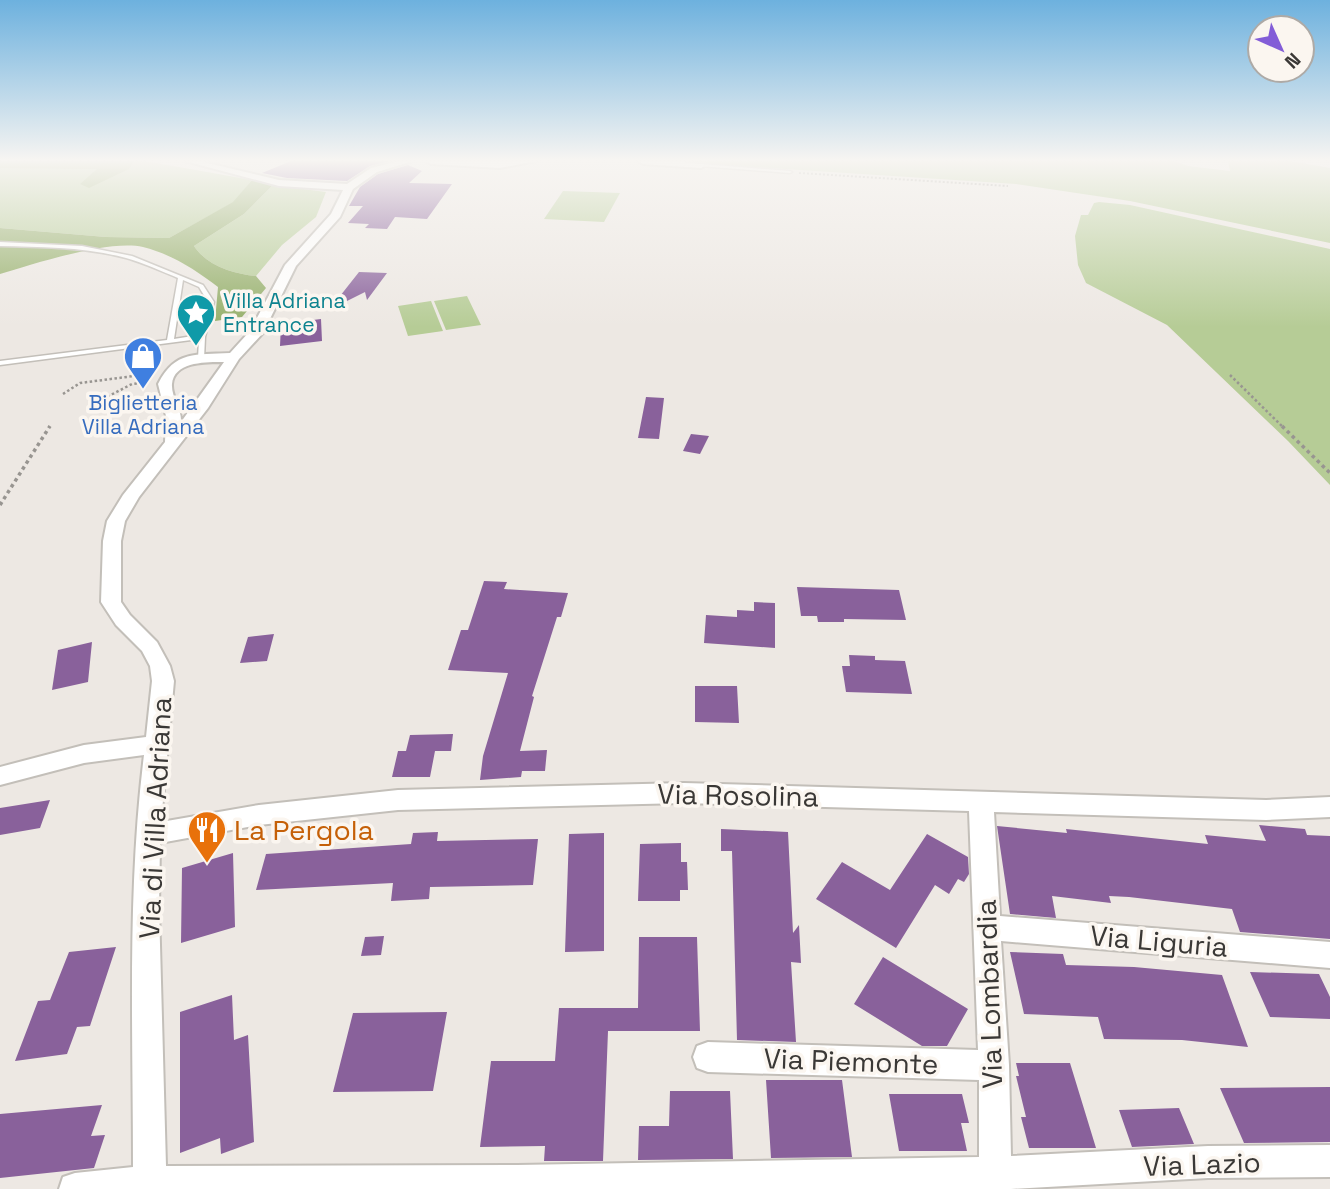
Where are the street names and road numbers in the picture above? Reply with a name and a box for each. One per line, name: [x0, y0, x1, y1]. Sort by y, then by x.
street label: Via di Villa Adriana: [131, 696, 179, 940]
street label: Via Rosolina: [657, 776, 819, 814]
street label: Via Lombardia: [968, 899, 1010, 1089]
street label: Via Liguria: [1089, 917, 1229, 965]
street label: Via Piemonte: [763, 1040, 939, 1082]
street label: Via Lazio: [1143, 1144, 1261, 1184]

